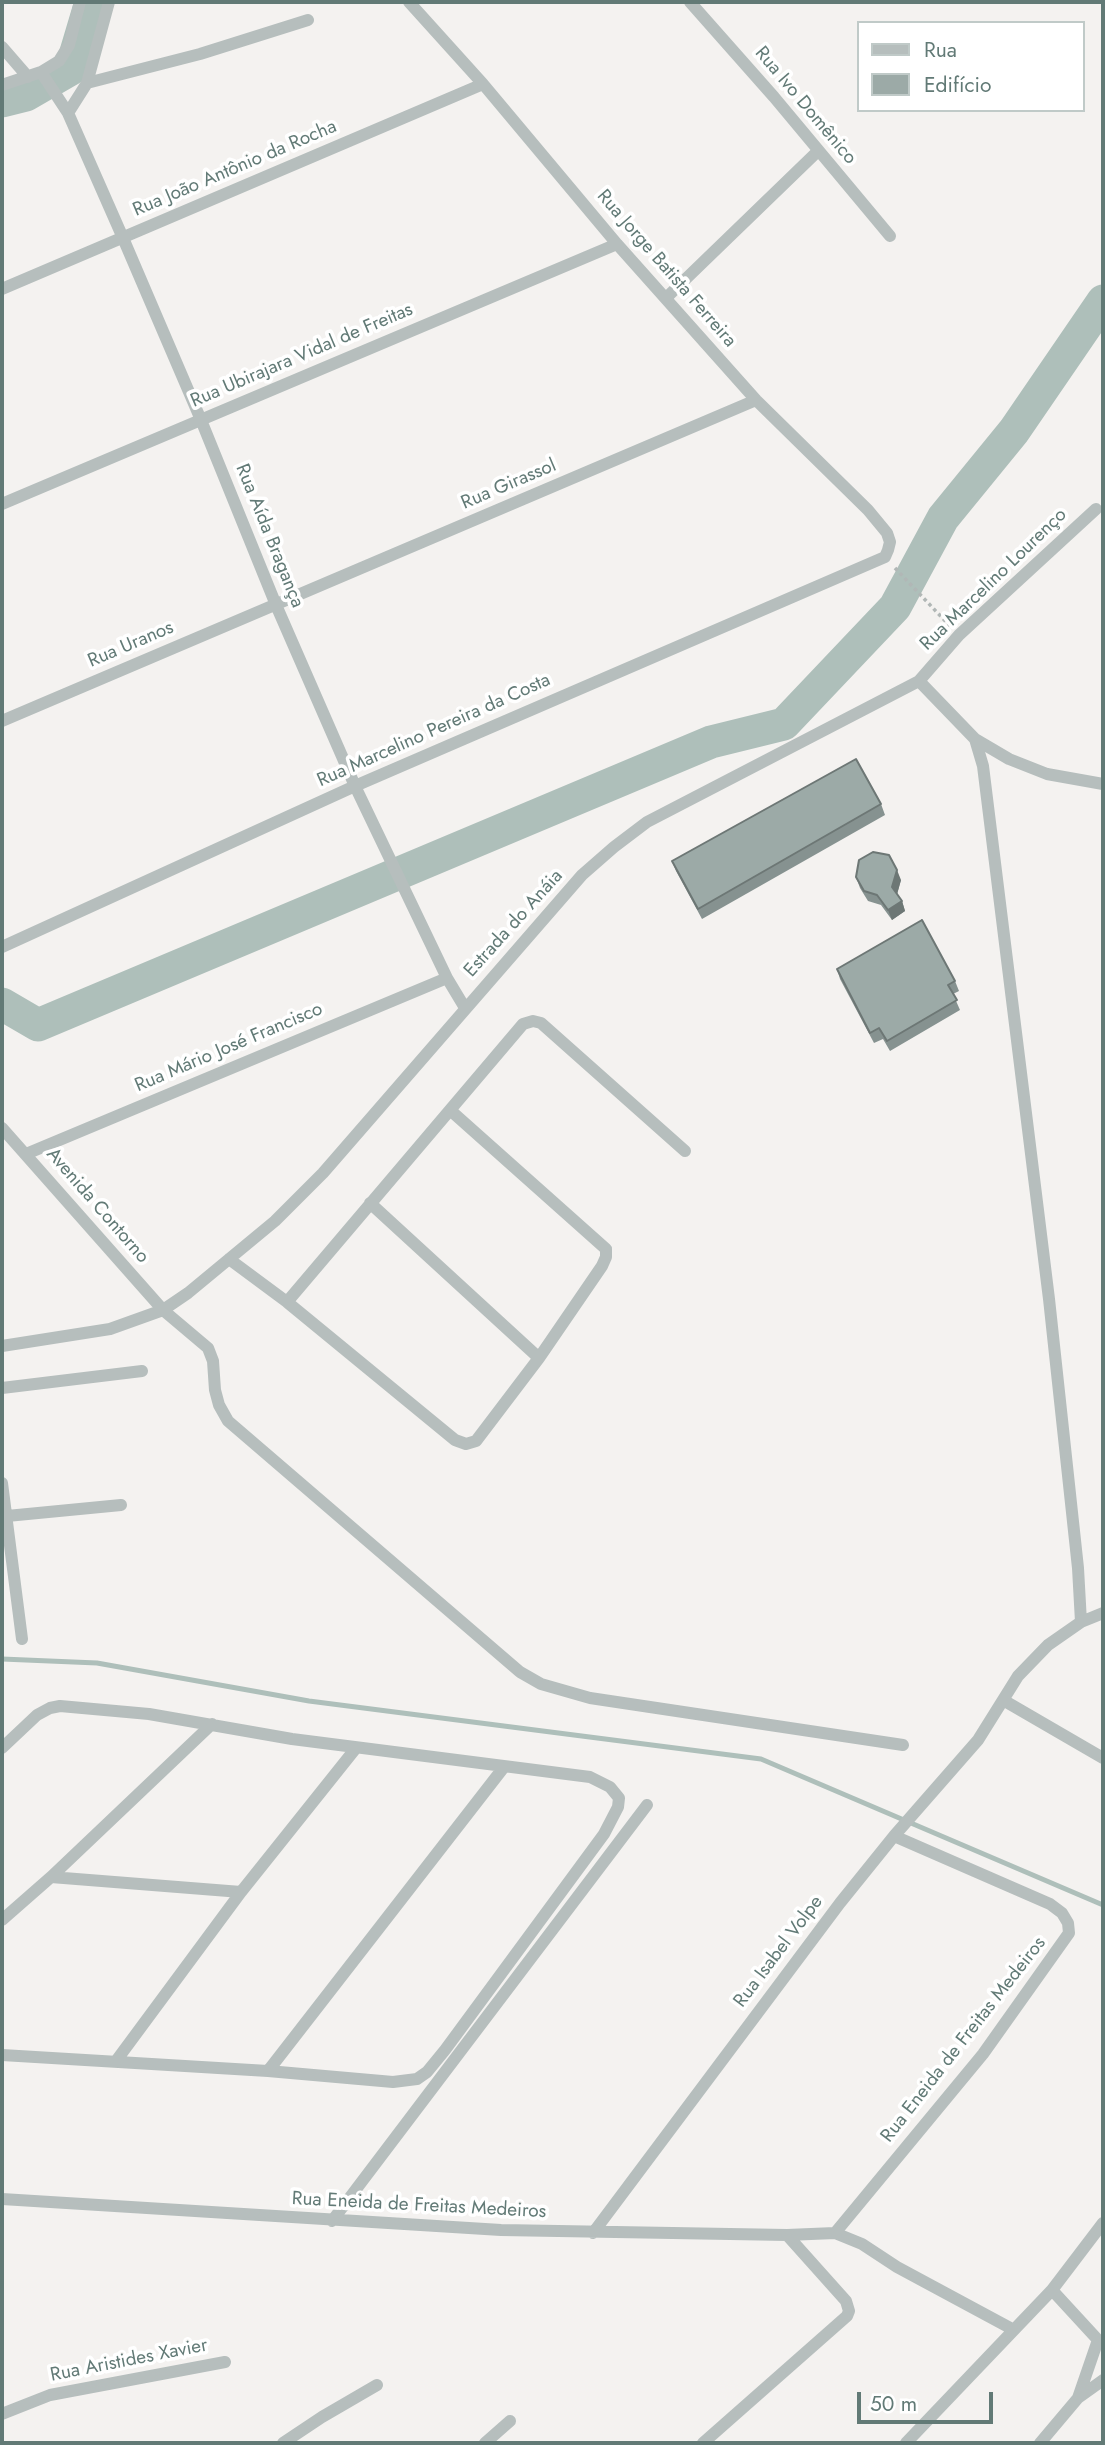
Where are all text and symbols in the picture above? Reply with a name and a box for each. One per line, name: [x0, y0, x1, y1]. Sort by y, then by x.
legend: [856, 21, 1084, 112]
text: Rua: [924, 35, 957, 65]
street label: Rua Ivo Domênico: [749, 43, 861, 169]
text: Edifício: [924, 70, 991, 100]
street label: Rua João Antônio da Rocha: [130, 116, 340, 222]
street label: Rua Jorge Batista Ferreira: [591, 186, 741, 352]
street label: Rua Ubirajara Vidal de Freitas: [187, 299, 417, 413]
street label: Rua Girassol: [458, 455, 560, 515]
street label: Rua Aída Bragança: [230, 461, 308, 611]
street label: Rua Marcelino Lourenço: [916, 504, 1072, 656]
street label: Rua Uranos: [85, 617, 177, 673]
street label: Rua Marcelino Pereira da Costa: [314, 669, 554, 793]
street label: Estrada do Anáia: [460, 866, 568, 982]
street label: Rua Mário José Francisco: [132, 998, 326, 1098]
street label: Avenida Contorno: [41, 1144, 153, 1268]
street label: Rua Isabel Volpe: [730, 1892, 828, 2012]
street label: Rua Eneida de Freitas Medeiros: [877, 1933, 1051, 2147]
street label: Rua Eneida de Freitas Medeiros: [291, 2188, 547, 2224]
street label: Rua Aristides Xavier: [48, 2335, 210, 2387]
scale bar: [860, 2378, 996, 2422]
text: 50 m: [870, 2389, 917, 2419]

